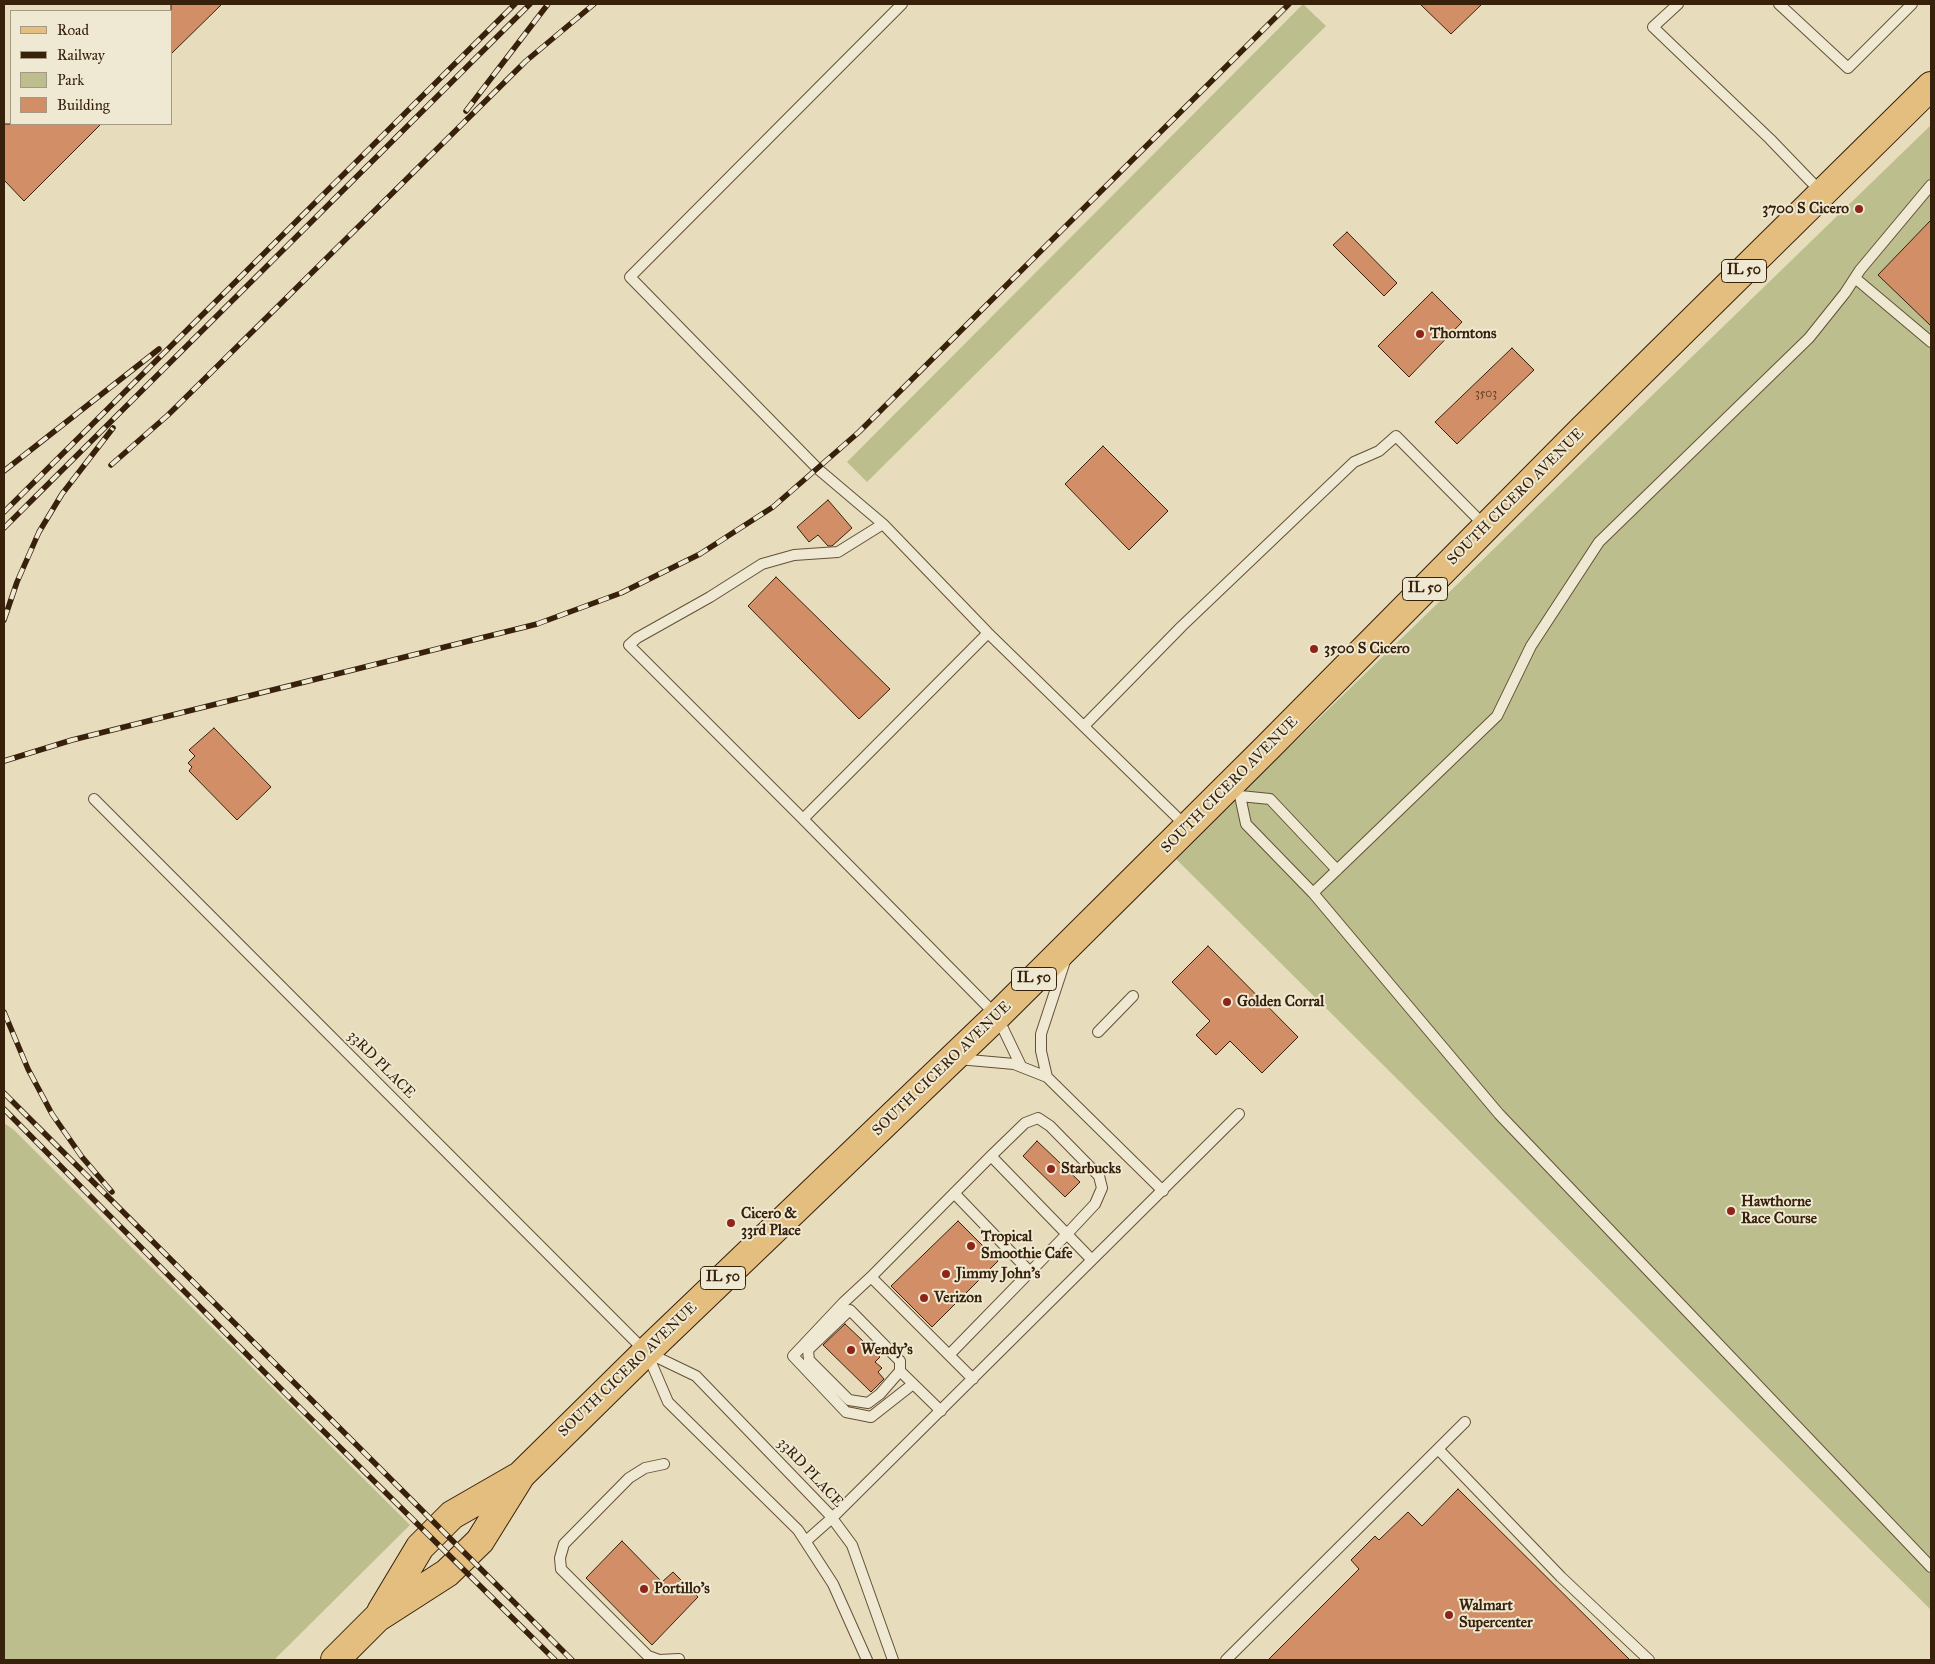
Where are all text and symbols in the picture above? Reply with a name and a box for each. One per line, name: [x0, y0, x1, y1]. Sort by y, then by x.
legend: [10, 10, 172, 125]
text: Road: [57, 21, 89, 39]
text: Railway: [57, 46, 105, 64]
text: Park: [57, 71, 84, 89]
text: Building: [57, 96, 110, 114]
place label: 3700 S Cicero: [1762, 200, 1849, 218]
marker: 3700 S Cicero: [1853, 203, 1865, 215]
road number: IL 50: [1722, 260, 1766, 282]
place label: Thorntons: [1430, 325, 1496, 343]
marker: Thorntons: [1414, 328, 1426, 340]
house number: 3503: [1475, 387, 1497, 401]
street label: SOUTH CICERO AVENUE: [1444, 425, 1588, 569]
road number: IL 50: [1402, 578, 1448, 600]
place label: 3500 S Cicero: [1324, 640, 1410, 658]
marker: 3500 S Cicero: [1308, 643, 1320, 655]
street label: SOUTH CICERO AVENUE: [1158, 713, 1302, 857]
road number: IL 50: [1012, 968, 1056, 991]
place label: Golden Corral: [1237, 993, 1324, 1011]
marker: Golden Corral: [1221, 996, 1233, 1008]
street label: SOUTH CICERO AVENUE: [869, 998, 1015, 1140]
street label: 33RD PLACE: [343, 1027, 419, 1103]
place label: Starbucks: [1061, 1160, 1121, 1178]
marker: Starbucks: [1045, 1163, 1057, 1175]
place label: Hawthorne Race Course: [1741, 1193, 1817, 1228]
place label: Cicero & 33rd Place: [741, 1205, 801, 1240]
marker: Hawthorne Race Course: [1725, 1205, 1737, 1217]
marker: Cicero & 33rd Place: [725, 1217, 737, 1229]
place label: Tropical Smoothie Cafe: [981, 1228, 1072, 1263]
marker: Tropical Smoothie Cafe: [965, 1240, 977, 1252]
place label: Jimmy John's: [956, 1265, 1040, 1283]
road number: IL 50: [700, 1266, 746, 1290]
marker: Jimmy John's: [940, 1268, 952, 1280]
place label: Verizon: [934, 1289, 982, 1307]
marker: Verizon: [918, 1292, 930, 1304]
street label: SOUTH CICERO AVENUE: [555, 1299, 701, 1441]
place label: Wendy's: [861, 1341, 913, 1359]
marker: Wendy's: [845, 1344, 857, 1356]
street label: 33RD PLACE: [773, 1435, 847, 1511]
place label: Portillo's: [654, 1580, 710, 1598]
marker: Portillo's: [638, 1583, 650, 1595]
place label: Walmart Supercenter: [1459, 1597, 1533, 1632]
marker: Walmart Supercenter: [1443, 1609, 1455, 1621]

